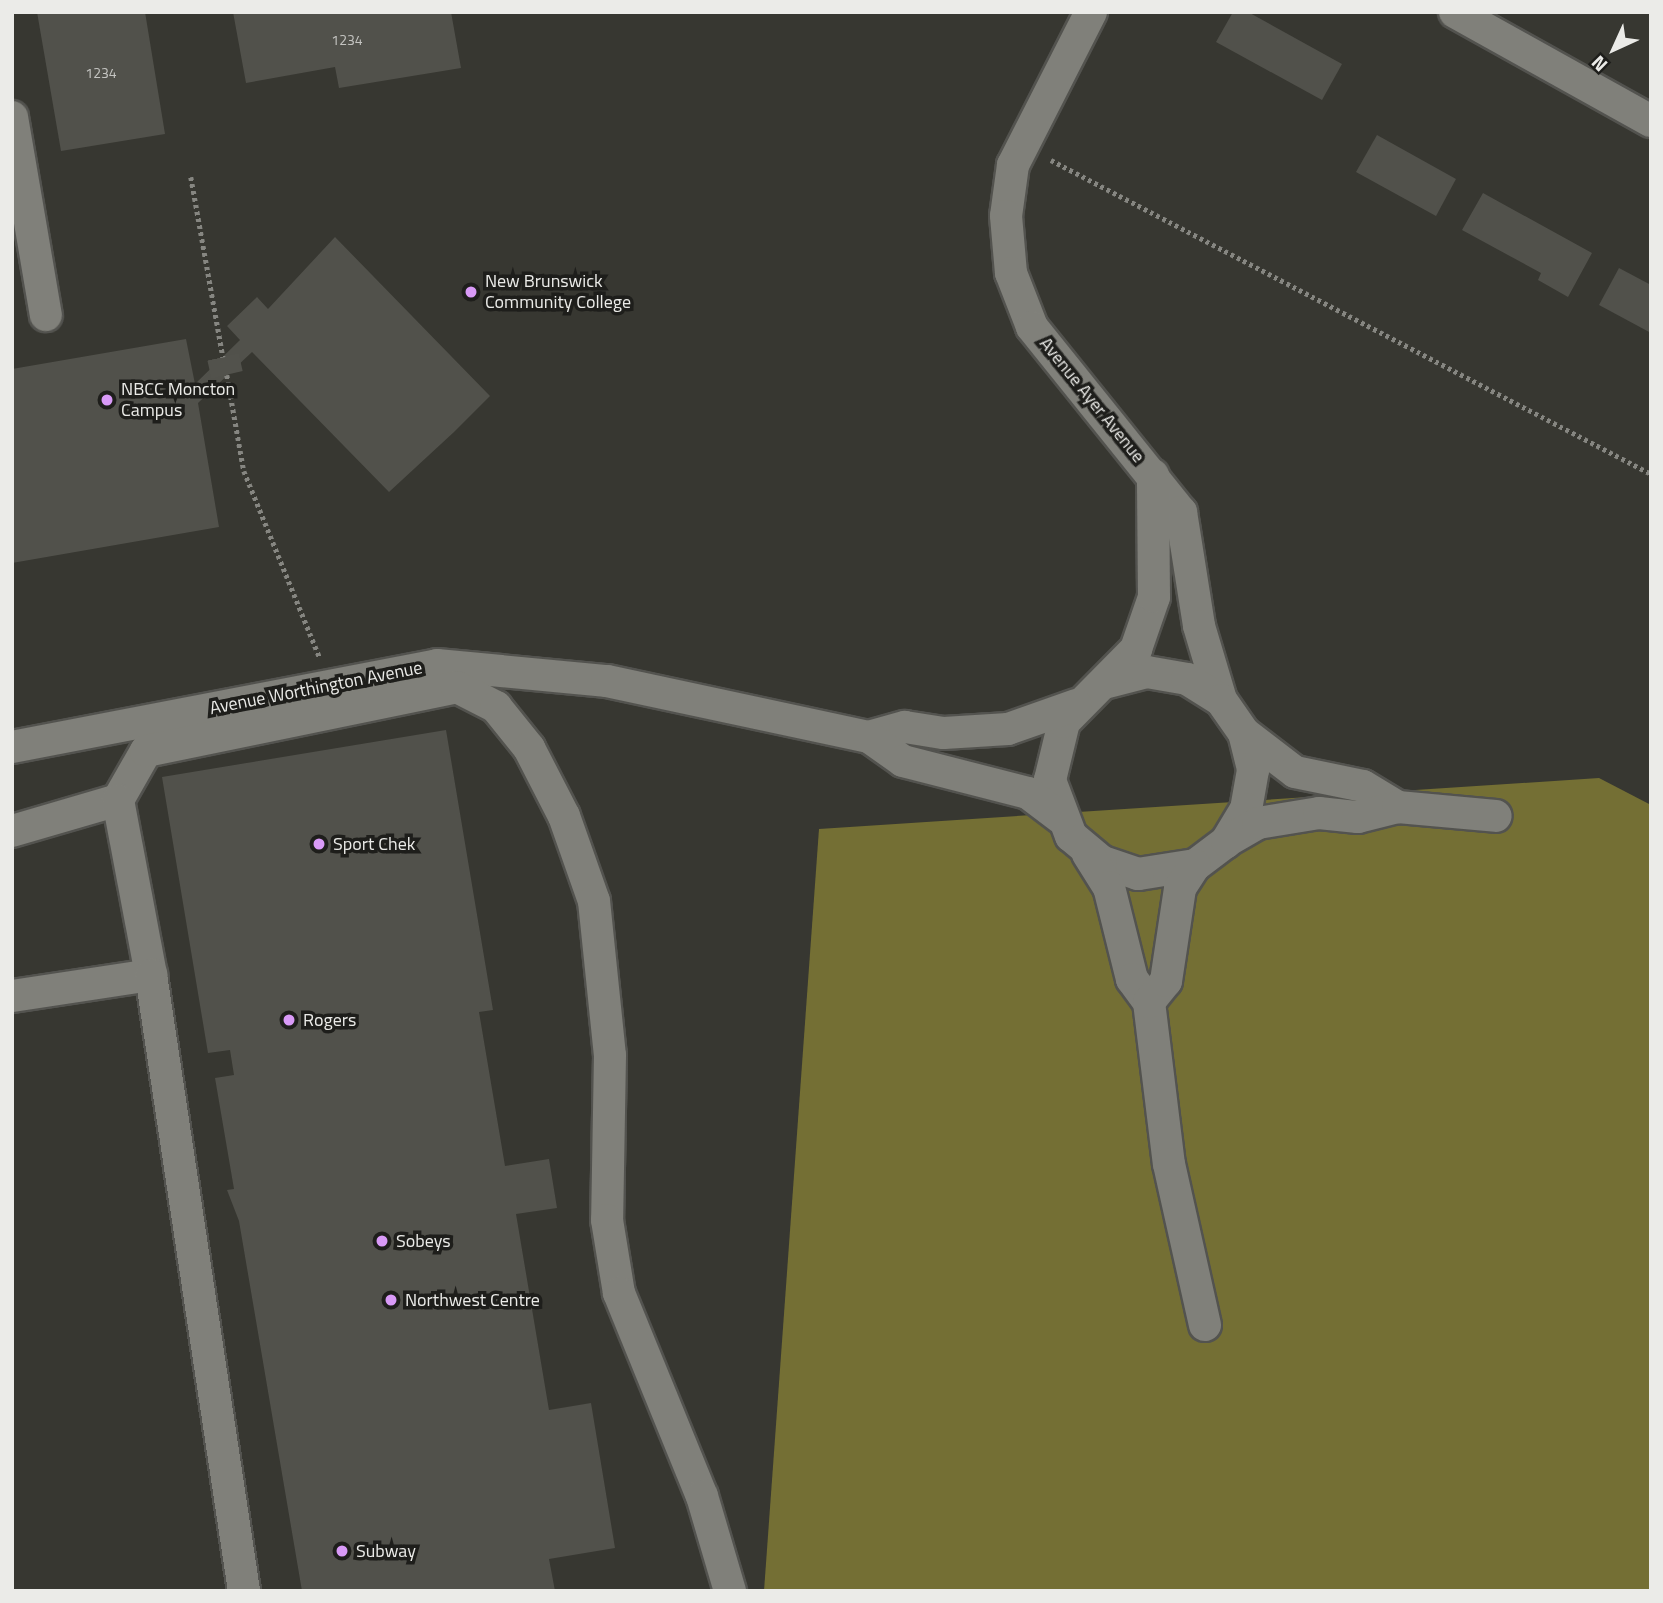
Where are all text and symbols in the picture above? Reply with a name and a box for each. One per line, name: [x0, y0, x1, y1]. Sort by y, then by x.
north arrow: [1579, 14, 1649, 84]
house number: 1234: [331, 32, 363, 48]
text: N: [1584, 49, 1614, 79]
house number: 1234: [85, 65, 117, 81]
place label: New Brunswick Community College: [485, 271, 631, 314]
marker: New Brunswick Community College: [463, 284, 479, 300]
street label: Avenue Ayer Avenue: [1035, 333, 1149, 467]
place label: NBCC Moncton Campus: [121, 379, 235, 422]
marker: NBCC Moncton Campus: [99, 392, 115, 408]
street label: Avenue Worthington Avenue: [208, 657, 424, 719]
place label: Sport Chek: [333, 833, 415, 855]
marker: Sport Chek: [311, 836, 327, 852]
place label: Rogers: [303, 1009, 356, 1031]
marker: Rogers: [281, 1012, 297, 1028]
place label: Sobeys: [396, 1230, 451, 1252]
marker: Sobeys: [374, 1233, 390, 1249]
place label: Northwest Centre: [405, 1289, 540, 1311]
marker: Northwest Centre: [383, 1292, 399, 1308]
place label: Subway: [356, 1540, 416, 1562]
marker: Subway: [334, 1543, 350, 1559]

